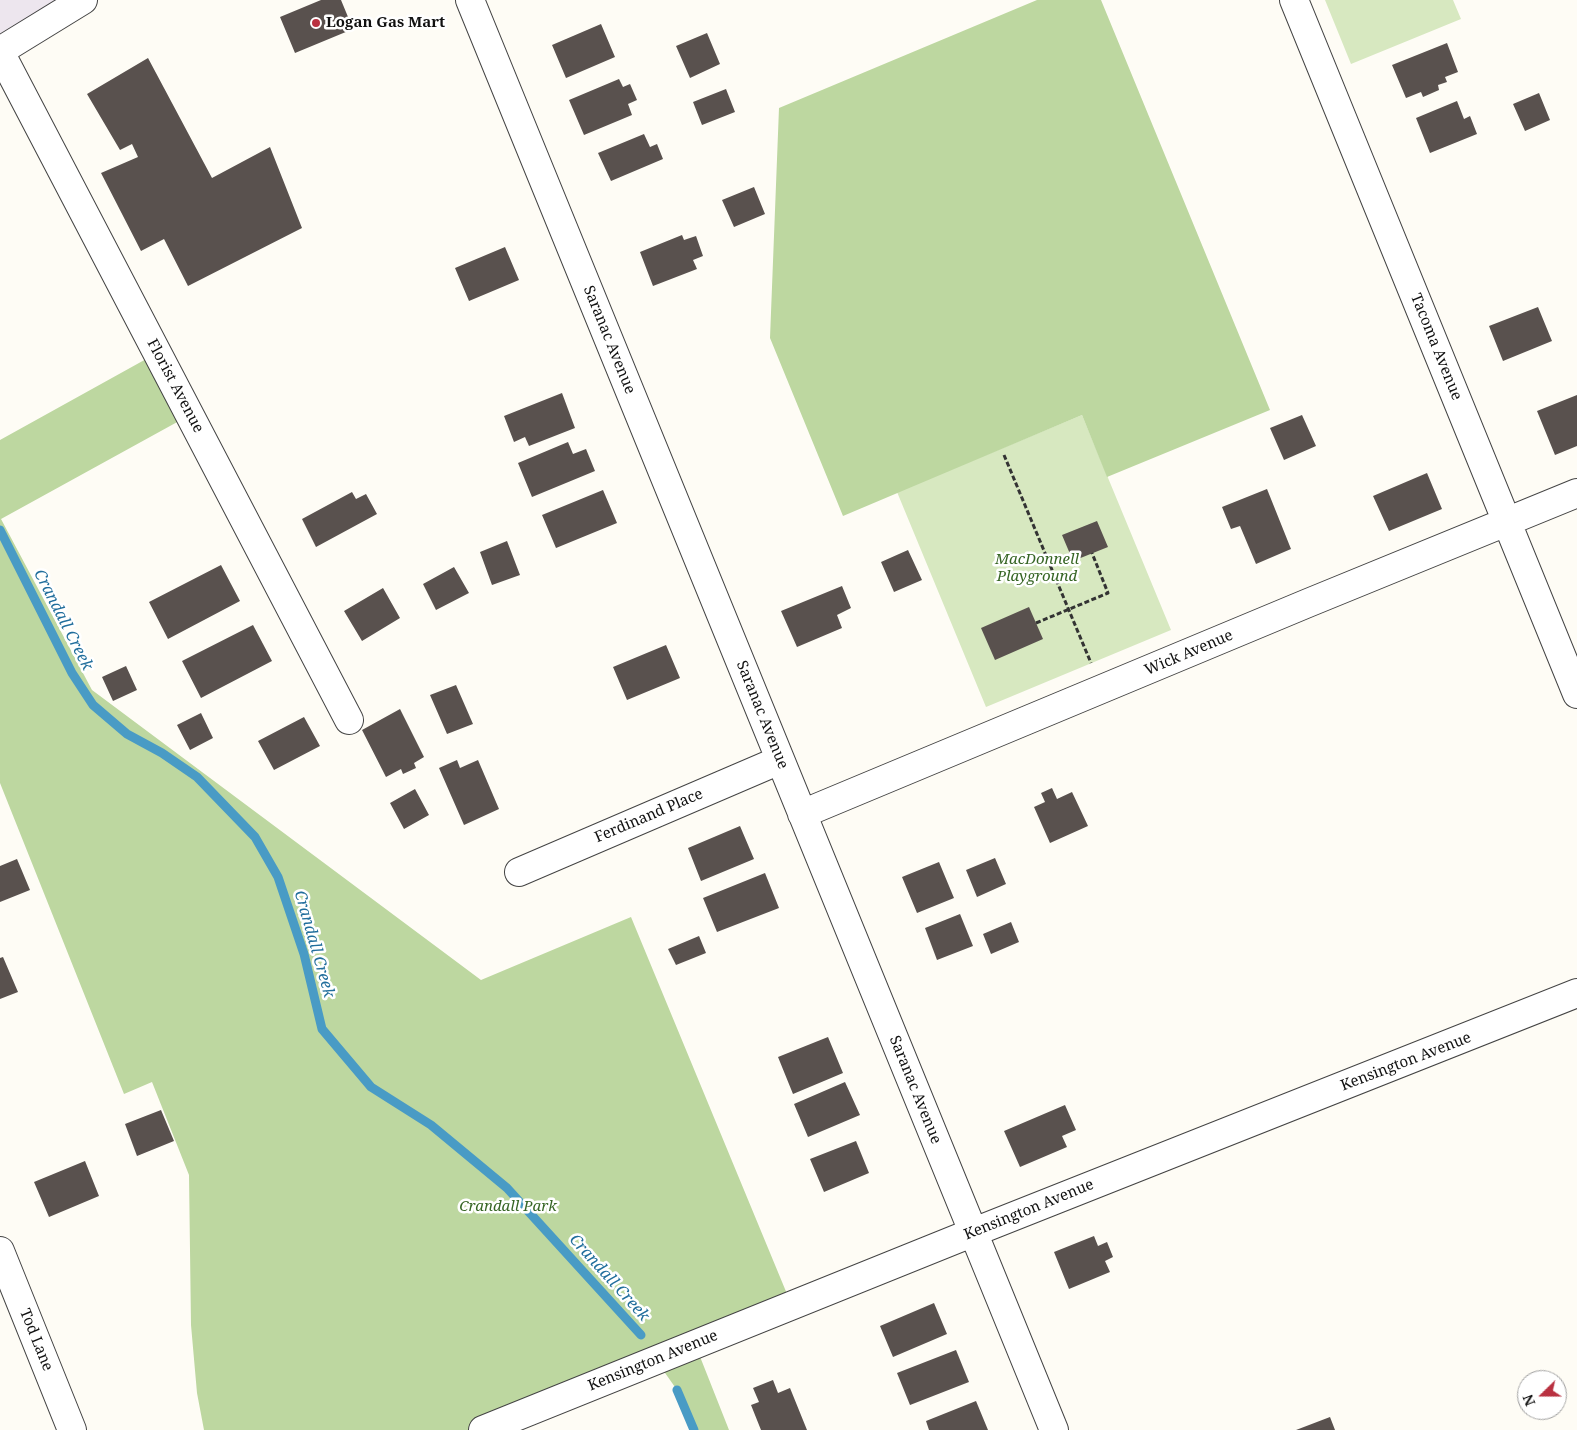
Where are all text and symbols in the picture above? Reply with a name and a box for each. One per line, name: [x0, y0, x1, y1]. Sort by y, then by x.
place label: Logan Gas Mart: [326, 14, 445, 32]
marker: Logan Gas Mart: [310, 17, 322, 29]
street label: Saranac Avenue: [579, 283, 639, 397]
street label: Tacoma Avenue: [1406, 291, 1466, 403]
street label: Florist Avenue: [143, 336, 207, 436]
park label: MacDonnell Playground: [995, 551, 1079, 586]
water label: Crandall Creek: [29, 566, 97, 674]
street label: Wick Avenue: [1142, 626, 1236, 680]
street label: Saranac Avenue: [732, 658, 792, 772]
street label: Ferdinand Place: [592, 785, 706, 847]
water label: Crandall Creek: [290, 888, 338, 1000]
street label: Kensington Avenue: [1338, 1029, 1474, 1095]
street label: Saranac Avenue: [885, 1033, 945, 1147]
street label: Kensington Avenue: [961, 1176, 1097, 1244]
park label: Crandall Park: [459, 1198, 557, 1216]
water label: Crandall Creek: [565, 1231, 653, 1325]
street label: Tod Lane: [15, 1306, 57, 1374]
street label: Kensington Avenue: [585, 1327, 721, 1395]
north arrow: [1517, 1370, 1567, 1420]
text: N: [1518, 1392, 1539, 1409]

